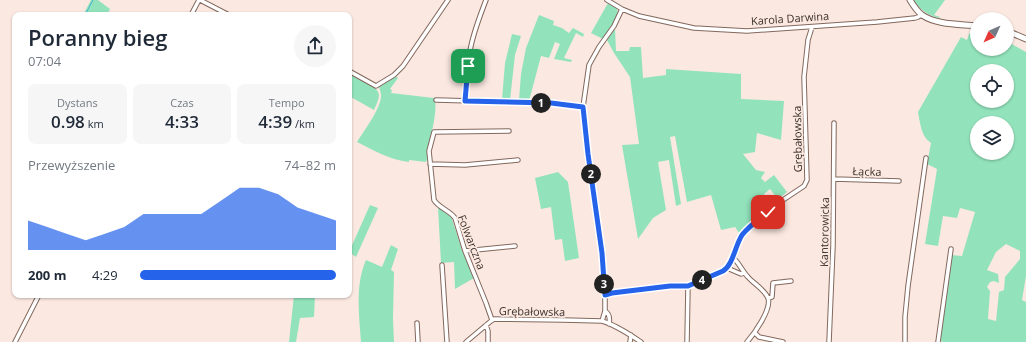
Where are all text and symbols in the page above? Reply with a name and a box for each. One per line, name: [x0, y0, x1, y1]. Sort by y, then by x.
street label: Karola Darwina: [750, 8, 830, 28]
north arrow: [970, 12, 1014, 56]
map controls: [970, 12, 1014, 160]
text: Poranny bieg: [28, 22, 167, 52]
button: share: [294, 25, 336, 67]
pin: [451, 49, 485, 83]
text: 07:04: [28, 52, 61, 70]
icon: arrive: [457, 55, 479, 77]
button: locate: [970, 64, 1014, 108]
pin: 1: [531, 93, 551, 113]
text: Dystans: [57, 95, 98, 110]
text: Czas: [170, 95, 194, 110]
text: Tempo: [269, 95, 305, 110]
text: 1: [538, 95, 544, 110]
street label: Grębałowska: [789, 106, 805, 172]
text: 0.98: [51, 110, 85, 133]
text: 4:33: [165, 110, 199, 133]
text: 4:39: [258, 110, 292, 133]
text: km: [85, 116, 104, 131]
text: /km: [292, 116, 315, 131]
button: layers: [970, 116, 1014, 160]
text: Przewyższenie: [28, 156, 115, 174]
text: 74–82 m: [284, 156, 336, 174]
street label: Łącka: [852, 163, 882, 179]
pin: 2: [581, 164, 601, 184]
text: 2: [588, 166, 594, 181]
pin: [751, 195, 785, 229]
street label: Kantorowicka: [816, 197, 832, 267]
icon: check: [757, 201, 779, 223]
street label: Folwarczna: [455, 212, 489, 272]
text: 200 m: [28, 266, 66, 284]
text: 4:29: [92, 266, 118, 284]
pin: 4: [692, 270, 712, 290]
text: 4: [699, 272, 705, 287]
pin: 3: [594, 274, 614, 294]
text: 3: [601, 276, 607, 291]
street label: Grębałowska: [499, 303, 565, 319]

